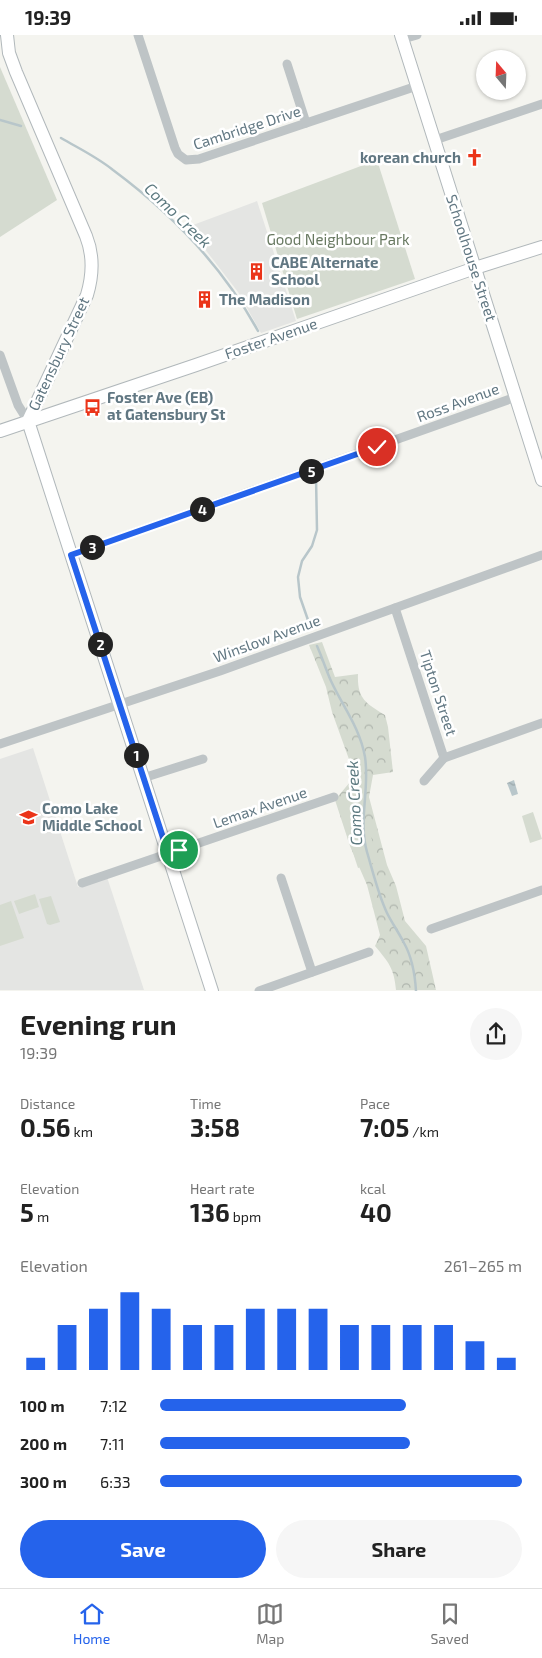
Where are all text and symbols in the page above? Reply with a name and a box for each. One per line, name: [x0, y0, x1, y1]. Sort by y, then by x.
text: 19:39: [25, 6, 71, 29]
north arrow: [476, 50, 526, 100]
map controls: [476, 50, 526, 100]
street label: Cambridge Drive: [191, 101, 303, 153]
place label: korean church: [360, 148, 461, 166]
church icon: korean church: [465, 148, 485, 168]
water label: Como Creek: [141, 178, 216, 251]
street label: Schoolhouse Street: [443, 192, 501, 324]
park label: Good Neighbour Park: [266, 230, 410, 248]
place label: CABE Alternate School: [271, 253, 378, 288]
building icon: CABE Alternate School: [247, 262, 267, 282]
building icon: The Madison: [195, 290, 215, 310]
place label: The Madison: [219, 290, 310, 308]
street label: Gatensbury Street: [24, 294, 92, 413]
street label: Foster Avenue: [222, 314, 319, 362]
street label: Ross Avenue: [414, 379, 501, 425]
place label: Foster Ave (EB) at Gatensbury St: [107, 388, 225, 424]
bus stop icon: Foster Ave (EB) at Gatensbury St: [83, 397, 103, 417]
pin: [356, 426, 398, 468]
icon: check: [363, 433, 391, 461]
pin: 5: [298, 459, 324, 483]
text: 5: [308, 463, 315, 480]
pin: 4: [190, 497, 214, 521]
text: 4: [198, 501, 207, 518]
pin: 3: [80, 535, 104, 559]
text: 3: [89, 539, 96, 556]
street label: Winslow Avenue: [211, 610, 323, 666]
pin: 2: [88, 631, 112, 657]
text: 2: [96, 636, 105, 653]
street label: Tipton Street: [417, 648, 461, 738]
pin: 1: [124, 743, 148, 767]
text: 1: [133, 747, 140, 764]
water label: Como Creek: [342, 760, 365, 846]
street label: Lemax Avenue: [210, 783, 309, 832]
place label: Como Lake Middle School: [42, 799, 143, 834]
school or university icon: Como Lake Middle School: [18, 808, 38, 828]
pin: [158, 829, 200, 871]
icon: arrive: [165, 836, 193, 864]
text: Evening run: [20, 1007, 177, 1041]
button: share: [470, 1008, 522, 1060]
text: 19:39: [20, 1043, 57, 1062]
text: Distance: [20, 1095, 75, 1112]
text: Time: [190, 1095, 221, 1112]
text: Pace: [360, 1095, 390, 1112]
text: 0.56: [20, 1112, 70, 1142]
text: 3:58: [190, 1112, 240, 1142]
text: 7:05: [360, 1112, 409, 1142]
text: km: [70, 1123, 93, 1140]
text: /km: [409, 1123, 439, 1140]
text: Elevation: [20, 1180, 79, 1197]
text: Heart rate: [190, 1180, 255, 1197]
text: kcal: [360, 1180, 386, 1197]
text: 5: [20, 1197, 34, 1227]
text: 136: [190, 1197, 230, 1227]
text: 40: [360, 1197, 392, 1227]
text: m: [34, 1208, 49, 1225]
text: bpm: [230, 1208, 261, 1225]
text: Elevation: [20, 1256, 88, 1275]
text: 261–265 m: [444, 1256, 522, 1275]
text: 100 m: [20, 1396, 65, 1415]
text: 7:12: [100, 1396, 127, 1415]
text: 200 m: [20, 1434, 67, 1453]
text: 7:11: [100, 1434, 125, 1453]
text: 300 m: [20, 1472, 67, 1491]
text: 6:33: [100, 1472, 131, 1491]
button: Save: [20, 1520, 266, 1578]
button: Share: [276, 1520, 522, 1578]
tab: Home: [73, 1600, 110, 1647]
tab: Map: [256, 1600, 284, 1647]
tab: Saved: [431, 1600, 469, 1647]

